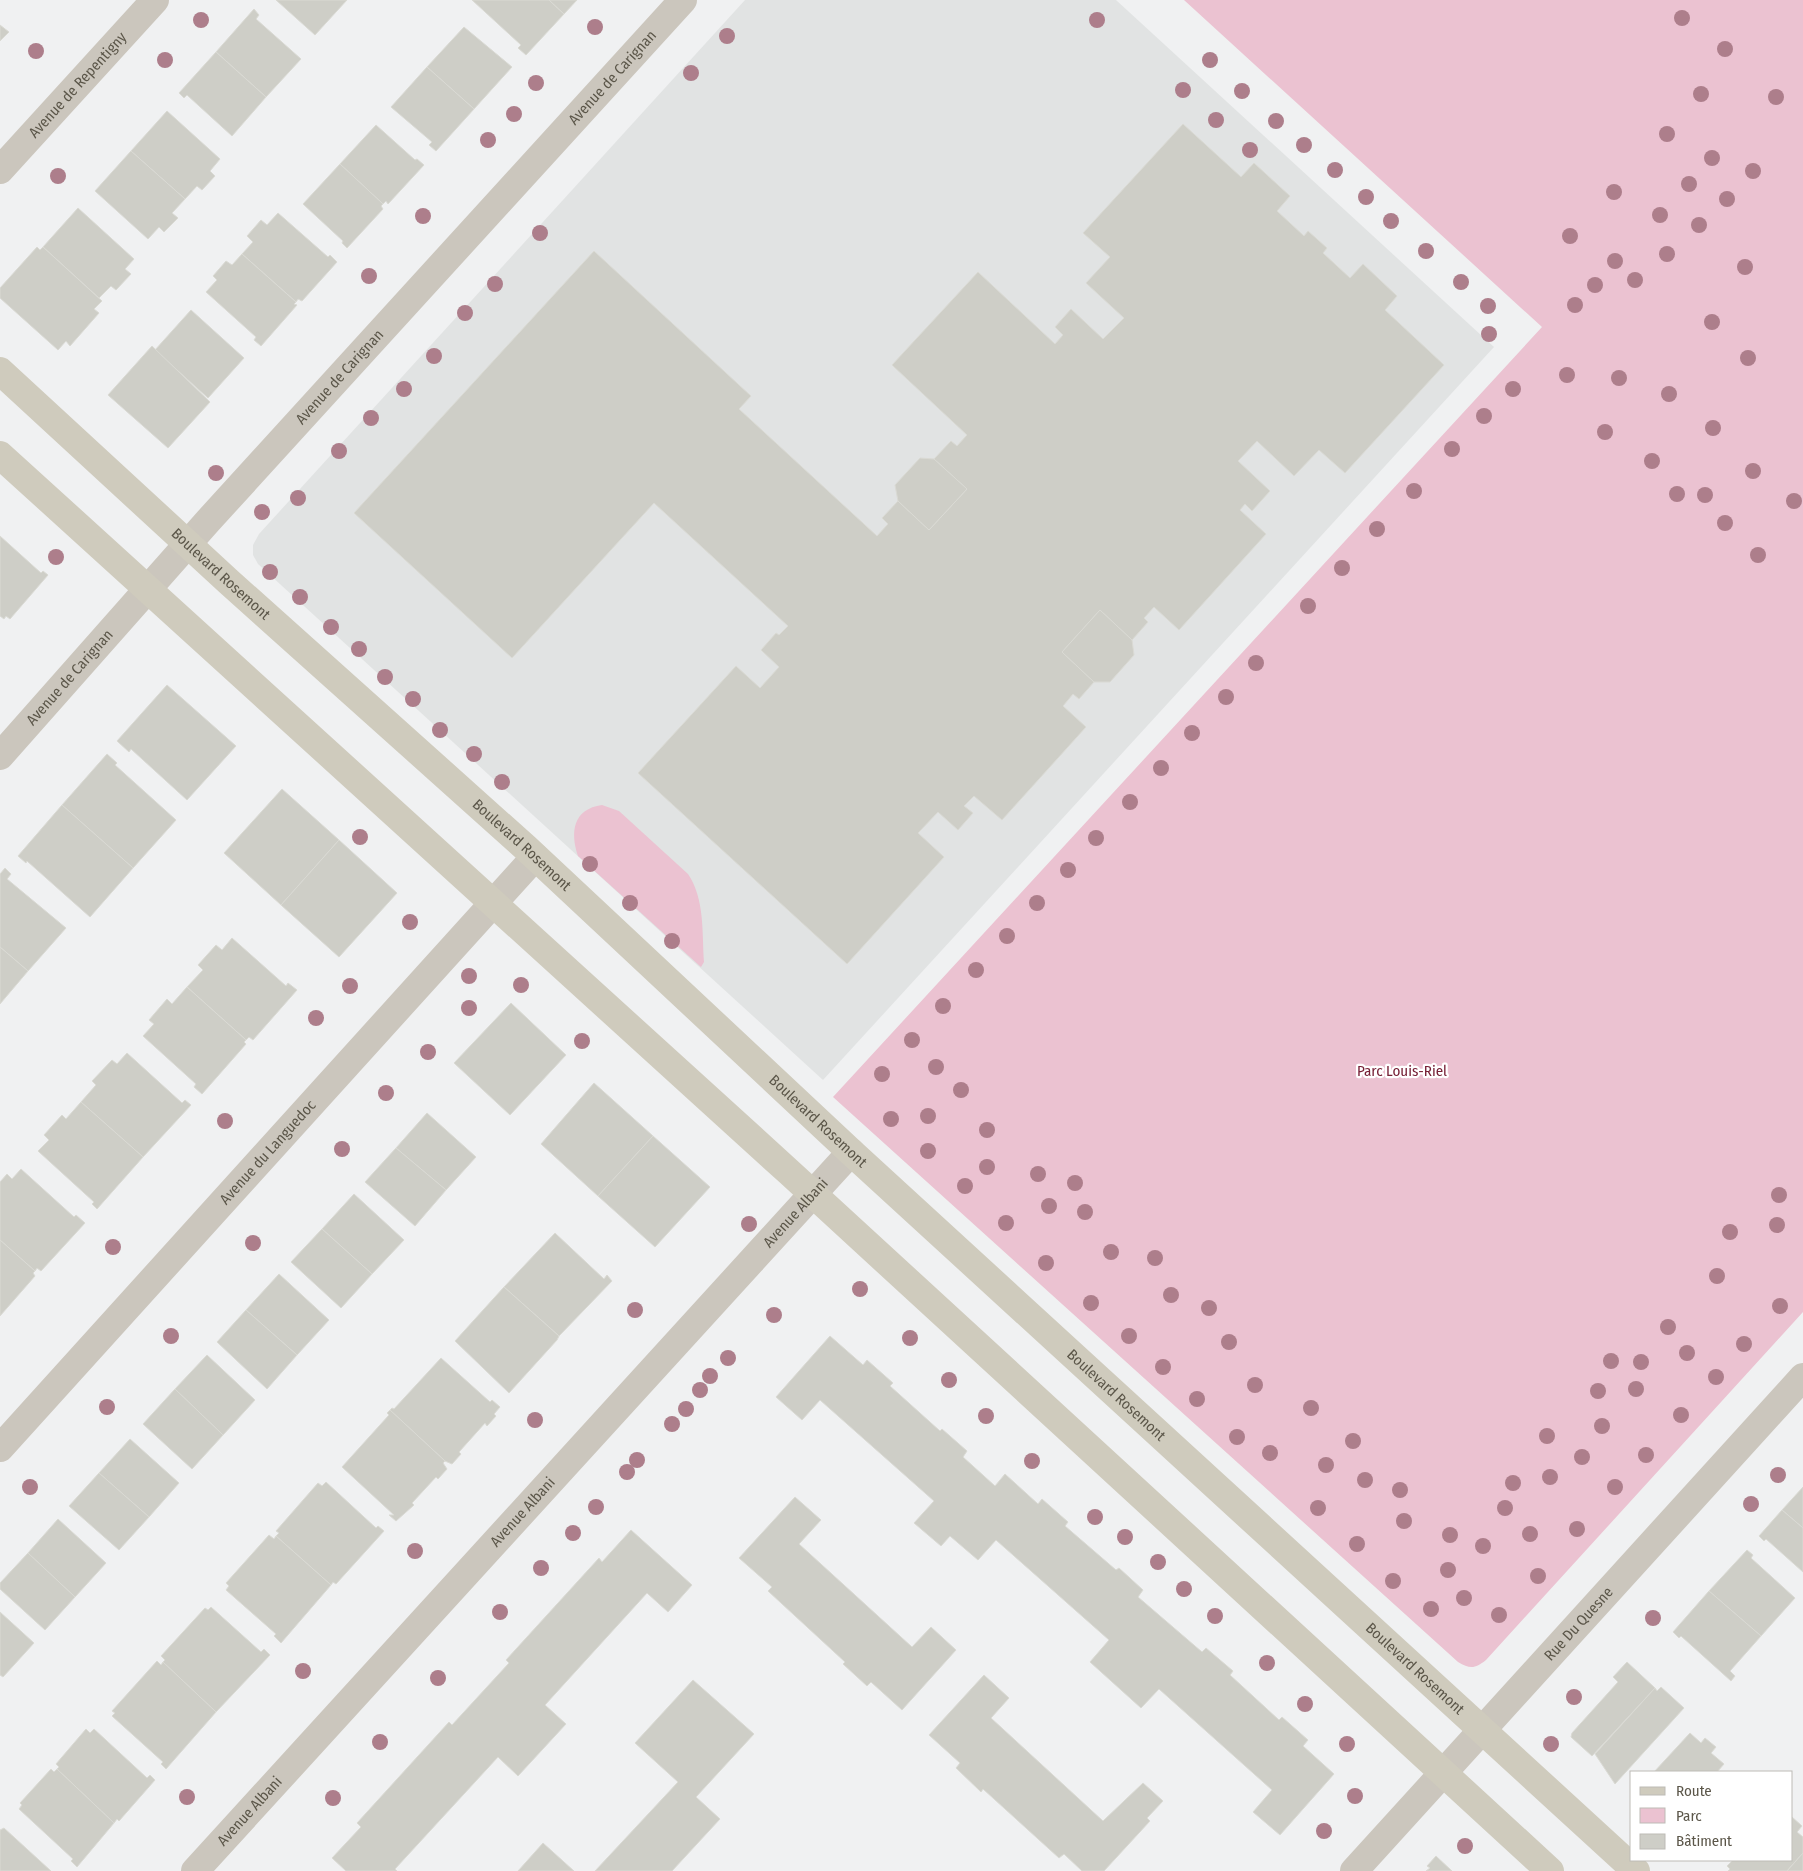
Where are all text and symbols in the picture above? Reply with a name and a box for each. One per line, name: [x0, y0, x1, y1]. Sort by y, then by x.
street label: Avenue de Carignan: [565, 26, 660, 129]
street label: Avenue de Repentigny: [25, 28, 130, 142]
street label: Avenue de Carignan: [292, 326, 387, 428]
street label: Boulevard Rosemont: [168, 525, 274, 624]
street label: Avenue de Carignan: [23, 626, 117, 729]
street label: Boulevard Rosemont: [469, 795, 575, 895]
park label: Parc Louis-Riel: [1357, 1062, 1447, 1080]
street label: Boulevard Rosemont: [765, 1071, 871, 1171]
street label: Avenue du Languedoc: [216, 1096, 320, 1208]
street label: Avenue Albani: [759, 1174, 832, 1251]
street label: Boulevard Rosemont: [1063, 1345, 1170, 1445]
street label: Avenue Albani: [486, 1474, 559, 1550]
street label: Rue Du Quesne: [1541, 1583, 1617, 1665]
street label: Boulevard Rosemont: [1362, 1619, 1468, 1718]
legend: [1630, 1771, 1793, 1861]
street label: Avenue Albani: [213, 1773, 286, 1850]
text: Route: [1676, 1782, 1712, 1800]
text: Parc: [1676, 1807, 1702, 1825]
text: Bâtiment: [1676, 1832, 1732, 1850]

